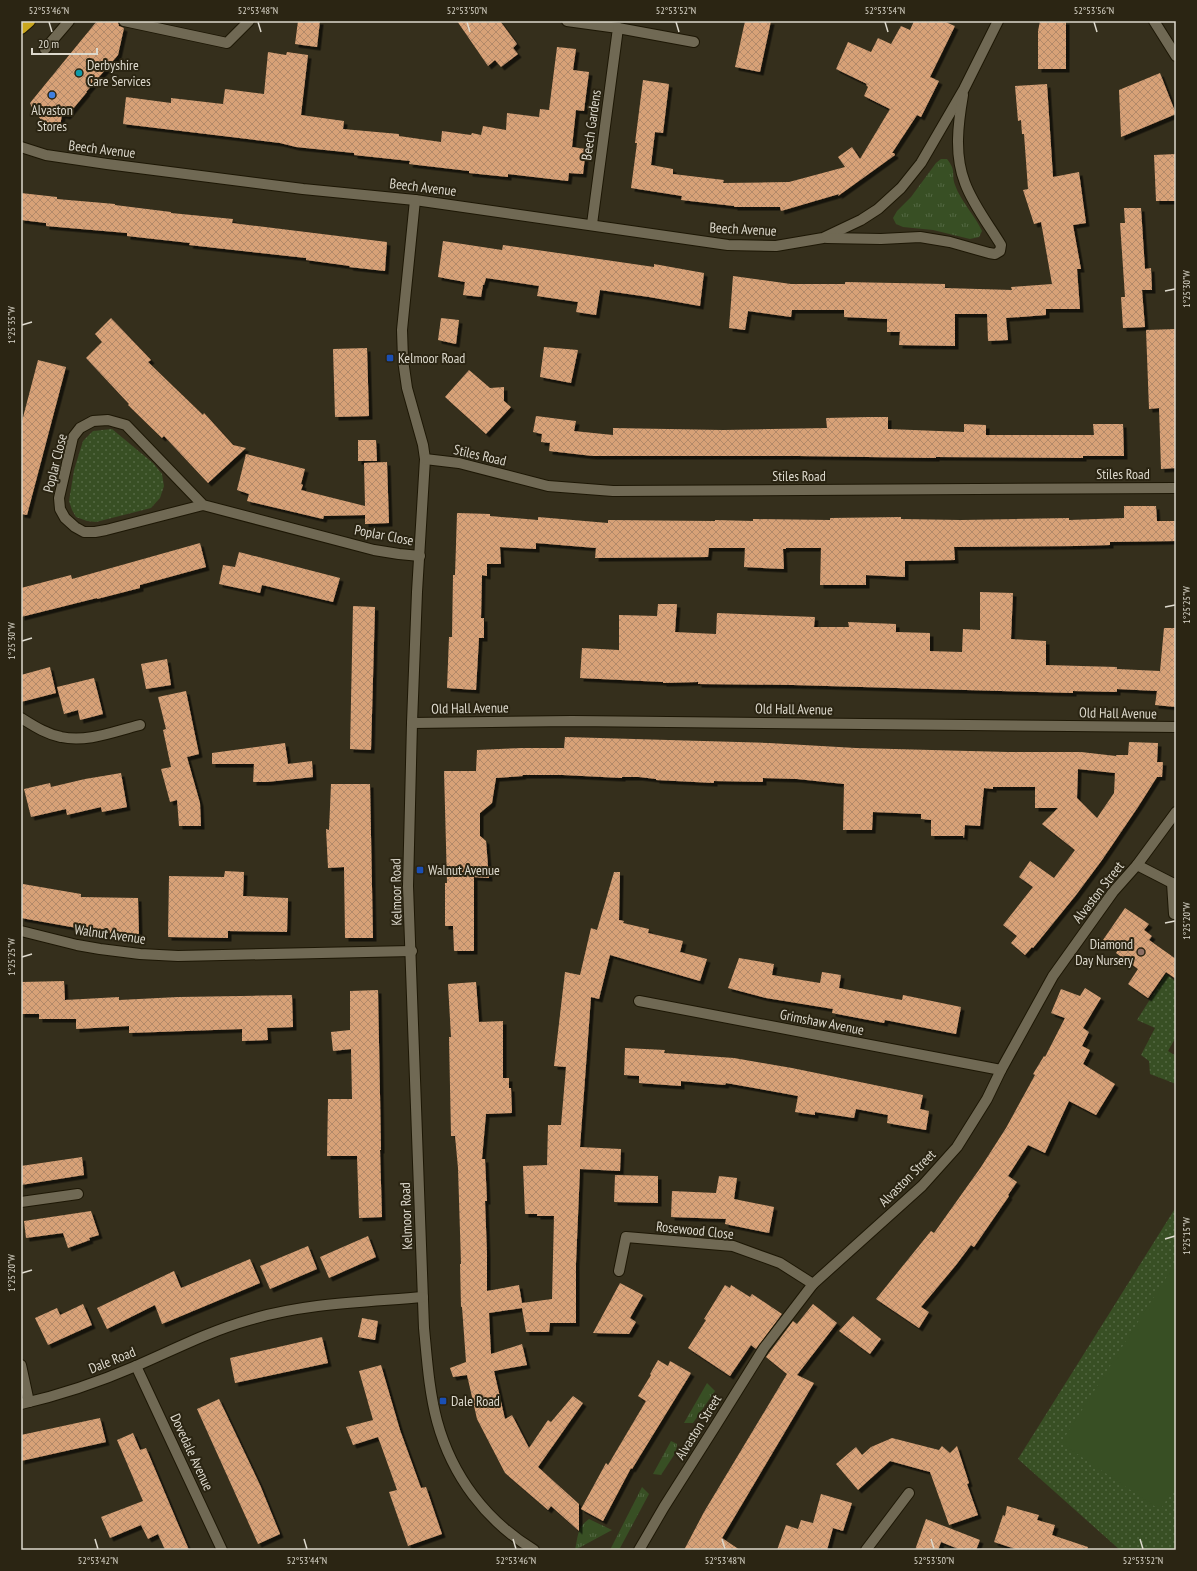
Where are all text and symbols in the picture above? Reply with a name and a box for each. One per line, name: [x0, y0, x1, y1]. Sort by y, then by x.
text: 52°53'46"N: [29, 4, 69, 17]
text: 52°53'48"N: [238, 4, 278, 17]
text: 52°53'50"N: [447, 4, 487, 17]
text: 52°53'52"N: [656, 4, 696, 17]
text: 52°53'54"N: [865, 4, 905, 17]
text: 52°53'56"N: [1074, 4, 1114, 17]
scale bar: [32, 30, 97, 56]
text: 20 m: [38, 36, 59, 51]
place label: Derbyshire Care Services: [87, 56, 151, 90]
marker: Derbyshire Care Services: [74, 68, 84, 78]
street label: Beech Gardens: [577, 88, 605, 161]
marker: Alvaston Stores: [47, 90, 57, 100]
place label: Alvaston Stores: [31, 101, 73, 135]
street label: Beech Avenue: [68, 136, 137, 162]
street label: Beech Avenue: [389, 174, 458, 200]
street label: Beech Avenue: [709, 218, 777, 240]
text: 1°25'30"W: [1180, 270, 1193, 308]
text: 1°25'35"W: [5, 306, 18, 344]
place label: Kelmoor Road: [398, 349, 465, 367]
marker: Kelmoor Road: [385, 353, 395, 363]
street label: Poplar Close: [39, 432, 71, 494]
street label: Stiles Road: [452, 440, 508, 470]
street label: Stiles Road: [1096, 465, 1150, 483]
street label: Stiles Road: [772, 467, 826, 485]
street label: Poplar Close: [353, 520, 415, 550]
text: 1°25'25"W: [1180, 586, 1193, 624]
text: 1°25'30"W: [5, 622, 18, 660]
street label: Old Hall Avenue: [431, 698, 509, 718]
street label: Old Hall Avenue: [755, 699, 833, 719]
street label: Old Hall Avenue: [1079, 703, 1157, 723]
street label: Alvaston Street: [1068, 857, 1128, 927]
street label: Kelmoor Road: [386, 858, 406, 926]
place label: Walnut Avenue: [428, 861, 500, 879]
marker: Walnut Avenue: [415, 865, 425, 875]
text: 1°25'20"W: [1180, 902, 1193, 940]
street label: Walnut Avenue: [73, 920, 147, 948]
place label: Diamond Day Nursery: [1075, 935, 1134, 969]
text: 1°25'25"W: [5, 938, 18, 976]
marker: Diamond Day Nursery: [1136, 947, 1146, 957]
street label: Grimshaw Avenue: [778, 1005, 866, 1039]
street label: Alvaston Street: [875, 1146, 939, 1210]
street label: Kelmoor Road: [396, 1182, 416, 1250]
street label: Rosewood Close: [655, 1217, 735, 1243]
text: 1°25'15"W: [1180, 1217, 1193, 1255]
text: 1°25'20"W: [5, 1254, 18, 1292]
street label: Dale Road: [86, 1343, 138, 1377]
street label: Alvaston Street: [671, 1391, 725, 1463]
place label: Dale Road: [451, 1392, 500, 1410]
marker: Dale Road: [438, 1396, 448, 1406]
street label: Dovedale Avenue: [166, 1410, 218, 1494]
text: 52°53'42"N: [78, 1554, 118, 1567]
text: 52°53'44"N: [287, 1554, 327, 1567]
text: 52°53'46"N: [496, 1554, 536, 1567]
text: 52°53'48"N: [705, 1554, 745, 1567]
text: 52°53'50"N: [914, 1554, 954, 1567]
text: 52°53'52"N: [1123, 1554, 1163, 1567]

